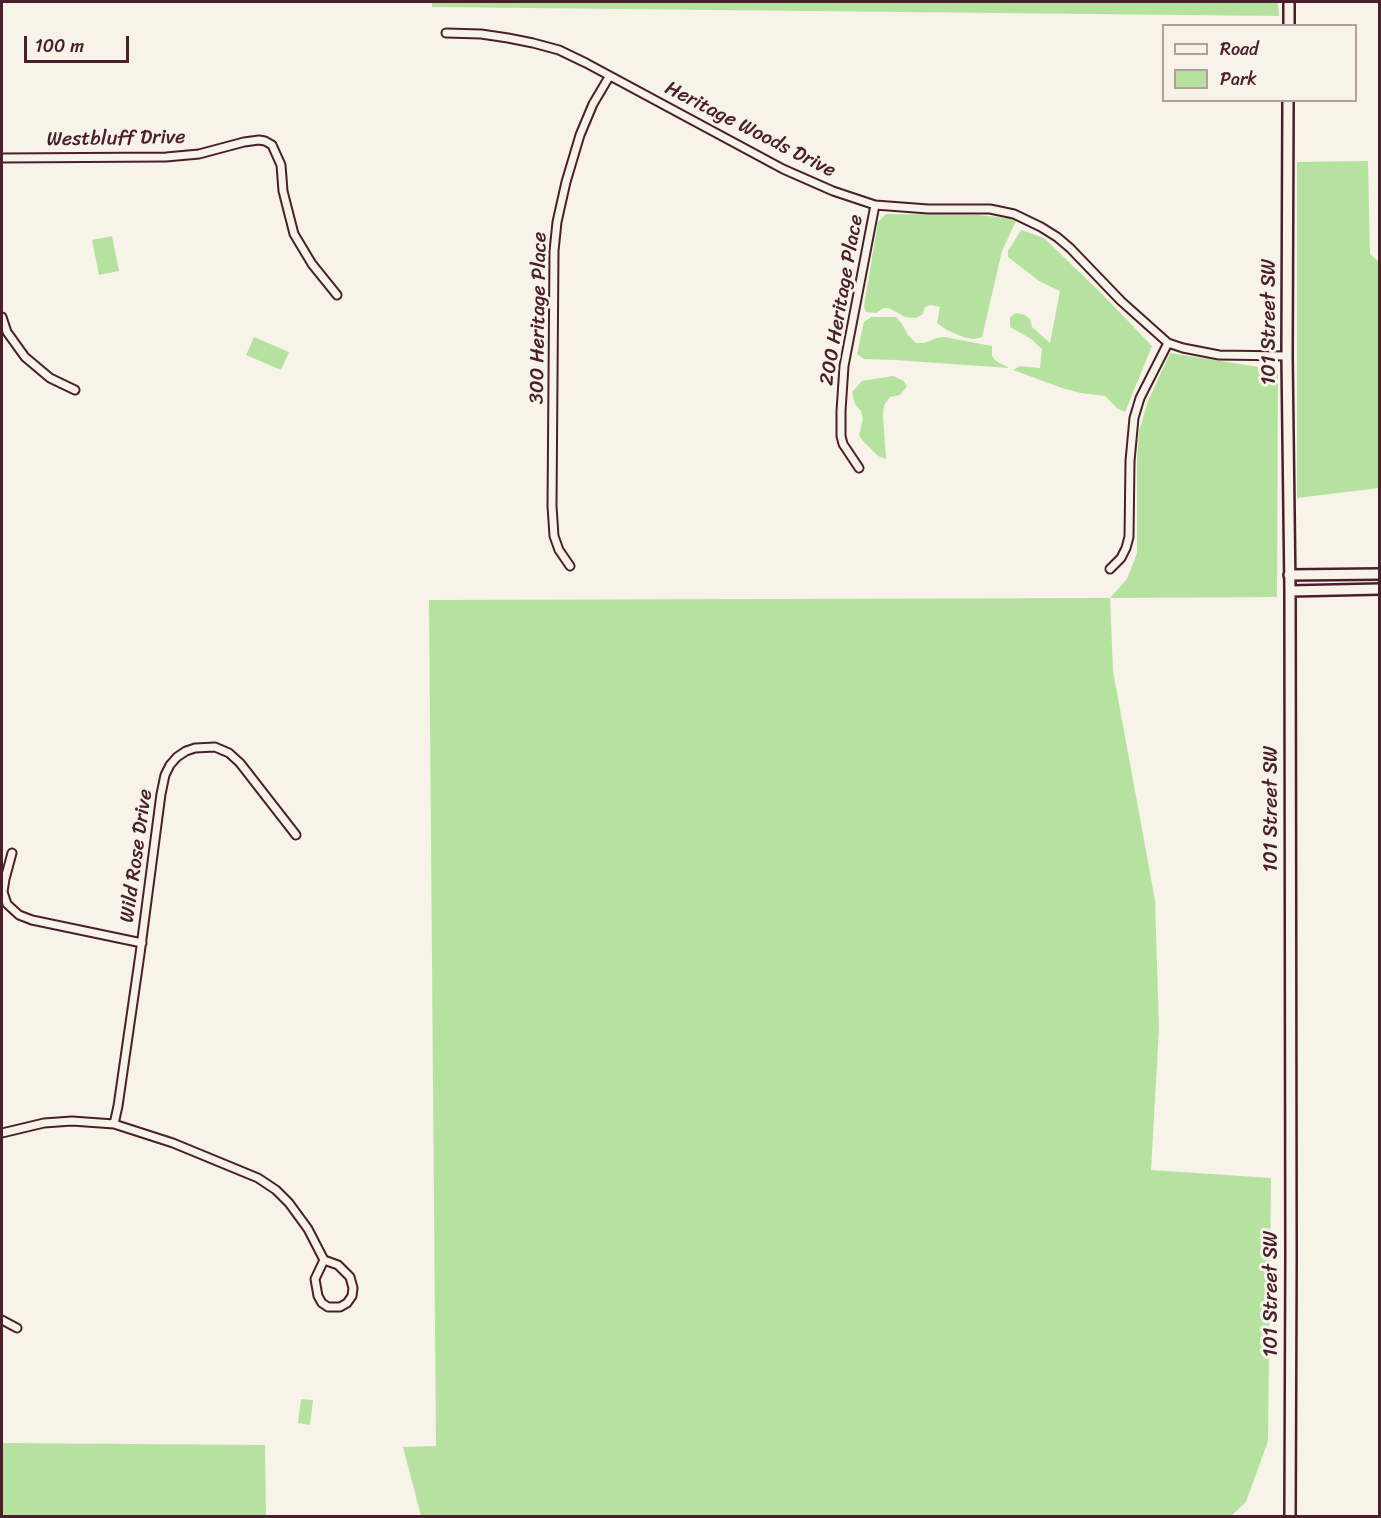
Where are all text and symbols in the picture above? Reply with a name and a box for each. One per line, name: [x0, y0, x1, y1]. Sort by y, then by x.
scale bar: [27, 24, 132, 62]
legend: [1162, 24, 1357, 102]
text: 100 m: [35, 30, 84, 62]
text: Road: [1220, 33, 1259, 65]
text: Park: [1220, 63, 1257, 95]
street label: Heritage Woods Drive: [661, 77, 839, 183]
street label: Westbluff Drive: [46, 126, 186, 152]
street label: 200 Heritage Place: [815, 213, 869, 387]
street label: 300 Heritage Place: [525, 232, 553, 404]
street label: 101 Street SW: [1258, 259, 1282, 385]
street label: 101 Street SW: [1260, 746, 1284, 872]
street label: Wild Rose Drive: [116, 788, 158, 924]
street label: 101 Street SW: [1260, 1231, 1284, 1357]

